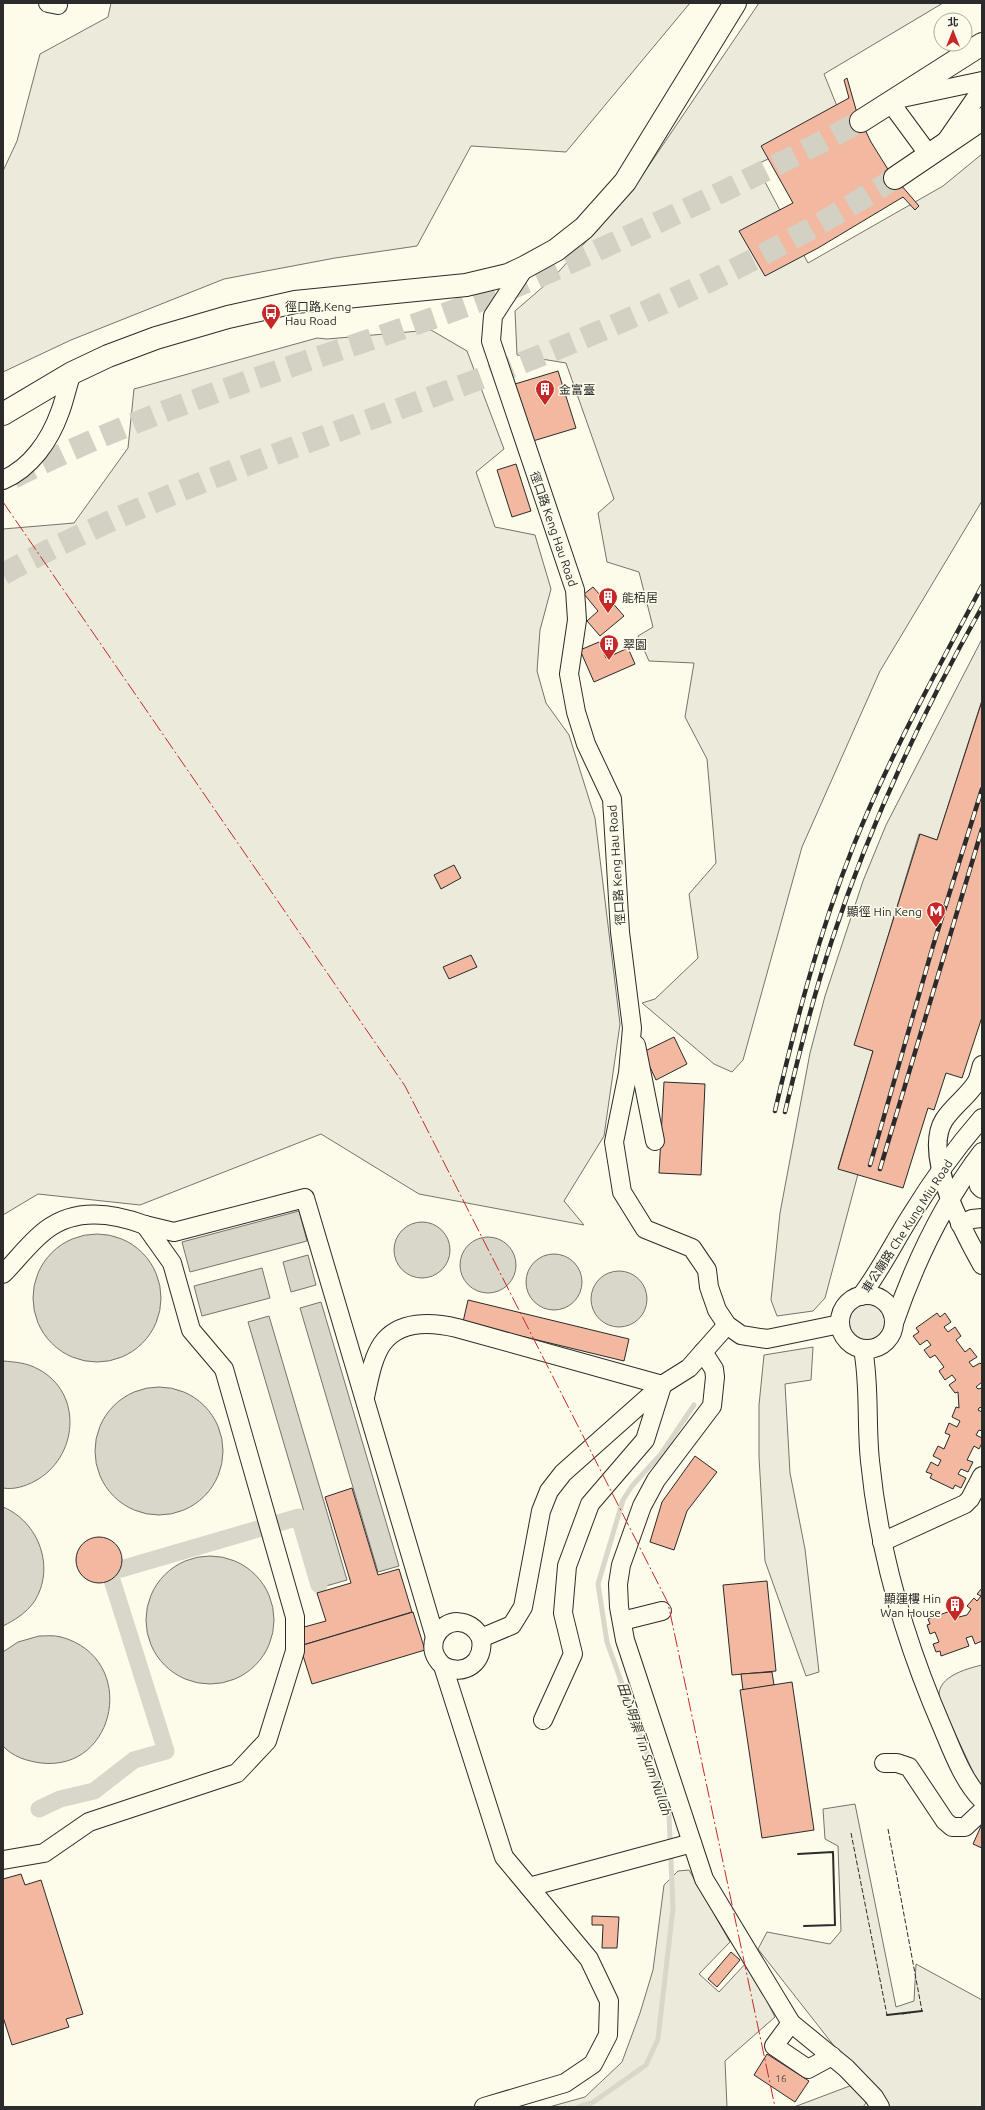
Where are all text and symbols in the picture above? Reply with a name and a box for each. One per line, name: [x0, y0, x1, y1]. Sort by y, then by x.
north arrow: [933, 12, 973, 52]
text: 北: [948, 16, 959, 28]
place label: 徑口路 Keng Hau Road: [285, 300, 351, 327]
bus stop icon: 徑口路 Keng Hau Road: [260, 302, 282, 330]
building icon: 金富臺: [534, 378, 556, 406]
place label: 金富臺: [559, 383, 595, 396]
street label: 徑口路 Keng Hau Road: [528, 470, 580, 588]
building icon: 能栢居: [597, 586, 619, 614]
place label: 能栢居: [622, 591, 658, 604]
building icon: 翠園: [598, 633, 620, 661]
place label: 翠園: [623, 638, 647, 651]
street label: 徑口路 Keng Hau Road: [605, 804, 627, 926]
metro station icon: 顯徑 Hin Keng: [925, 900, 947, 928]
place label: 顯徑 Hin Keng: [847, 905, 922, 918]
street label: 車公廟路 Che Kung Miu Road: [859, 1157, 955, 1295]
place label: 顯運樓 Hin Wan House: [880, 1592, 941, 1619]
building icon: 顯運樓 Hin Wan House: [944, 1594, 966, 1622]
water label: 田心明渠 Tin Sum Nullah: [616, 1680, 674, 1818]
house number: 16: [775, 2073, 787, 2084]

